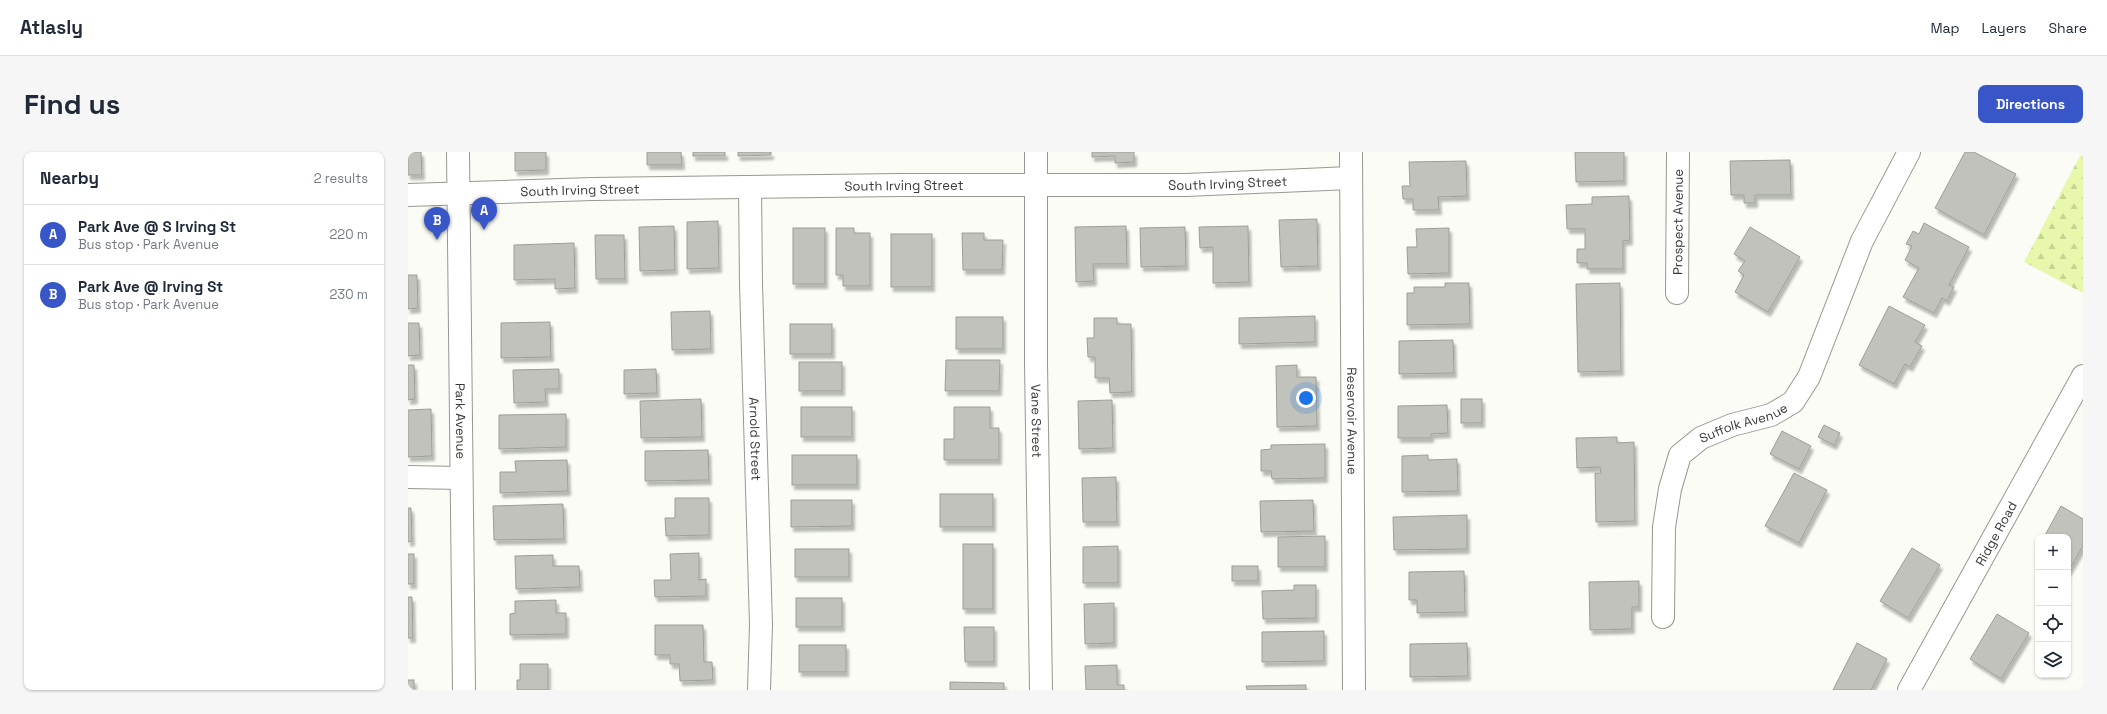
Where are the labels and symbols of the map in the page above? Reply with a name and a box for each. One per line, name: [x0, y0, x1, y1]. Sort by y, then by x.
street label: Prospect Avenue: [1669, 169, 1686, 275]
street label: South Irving Street: [1168, 172, 1288, 194]
street label: South Irving Street: [844, 177, 963, 194]
street label: South Irving Street: [520, 180, 640, 200]
pin: A: [471, 197, 497, 230]
pin: B: [424, 207, 450, 240]
street label: Reservoir Avenue: [1344, 367, 1361, 475]
street label: Park Avenue: [452, 383, 470, 459]
street label: Vane Street: [1028, 384, 1046, 458]
your location: [1296, 388, 1316, 408]
street label: Arnold Street: [746, 397, 765, 481]
street label: Suffolk Avenue: [1696, 399, 1791, 446]
street label: Ridge Road: [1971, 498, 2020, 569]

